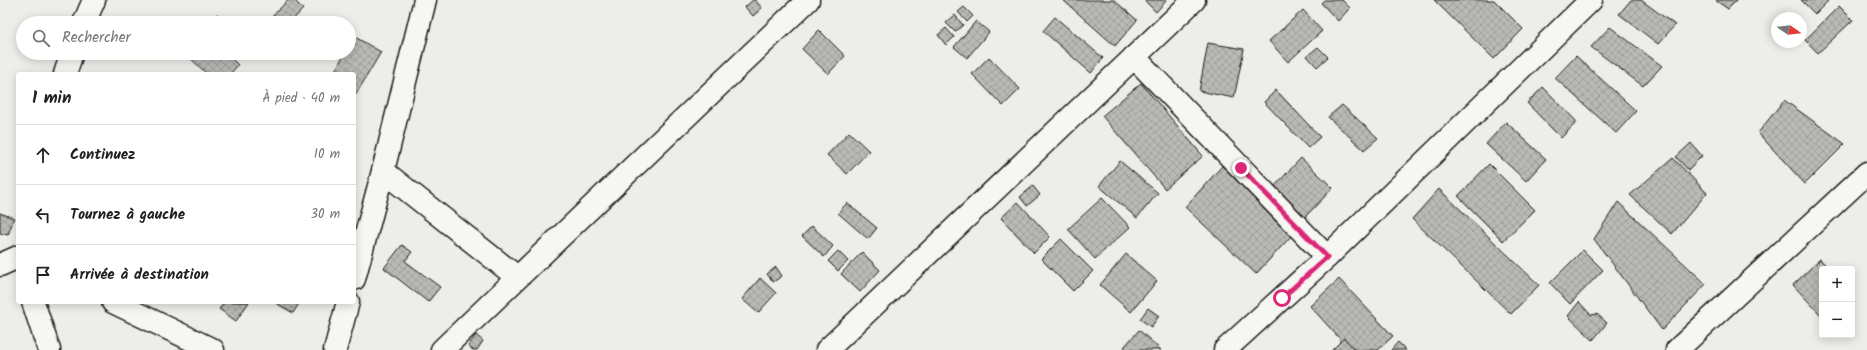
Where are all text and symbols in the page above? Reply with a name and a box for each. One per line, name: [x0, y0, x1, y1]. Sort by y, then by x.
north arrow: [1771, 12, 1807, 48]
search box: [16, 16, 356, 60]
text: Rechercher: [62, 26, 130, 50]
icon: search: [30, 27, 52, 49]
text: 1 min: [32, 85, 71, 112]
text: À pied · 40 m: [263, 88, 340, 109]
text: Continuez: [70, 143, 135, 167]
icon: ahead: [32, 144, 54, 166]
text: 10 m: [314, 144, 340, 165]
route end: [1232, 159, 1250, 177]
text: Tournez à gauche: [70, 203, 185, 227]
icon: left: [32, 204, 54, 226]
text: 30 m: [311, 204, 340, 225]
text: Arrivée à destination: [70, 263, 209, 287]
icon: arrive: [32, 264, 54, 286]
map controls: [1819, 266, 1855, 338]
button: +: [1819, 266, 1855, 302]
route start: [1273, 289, 1291, 307]
button: −: [1819, 302, 1855, 338]

